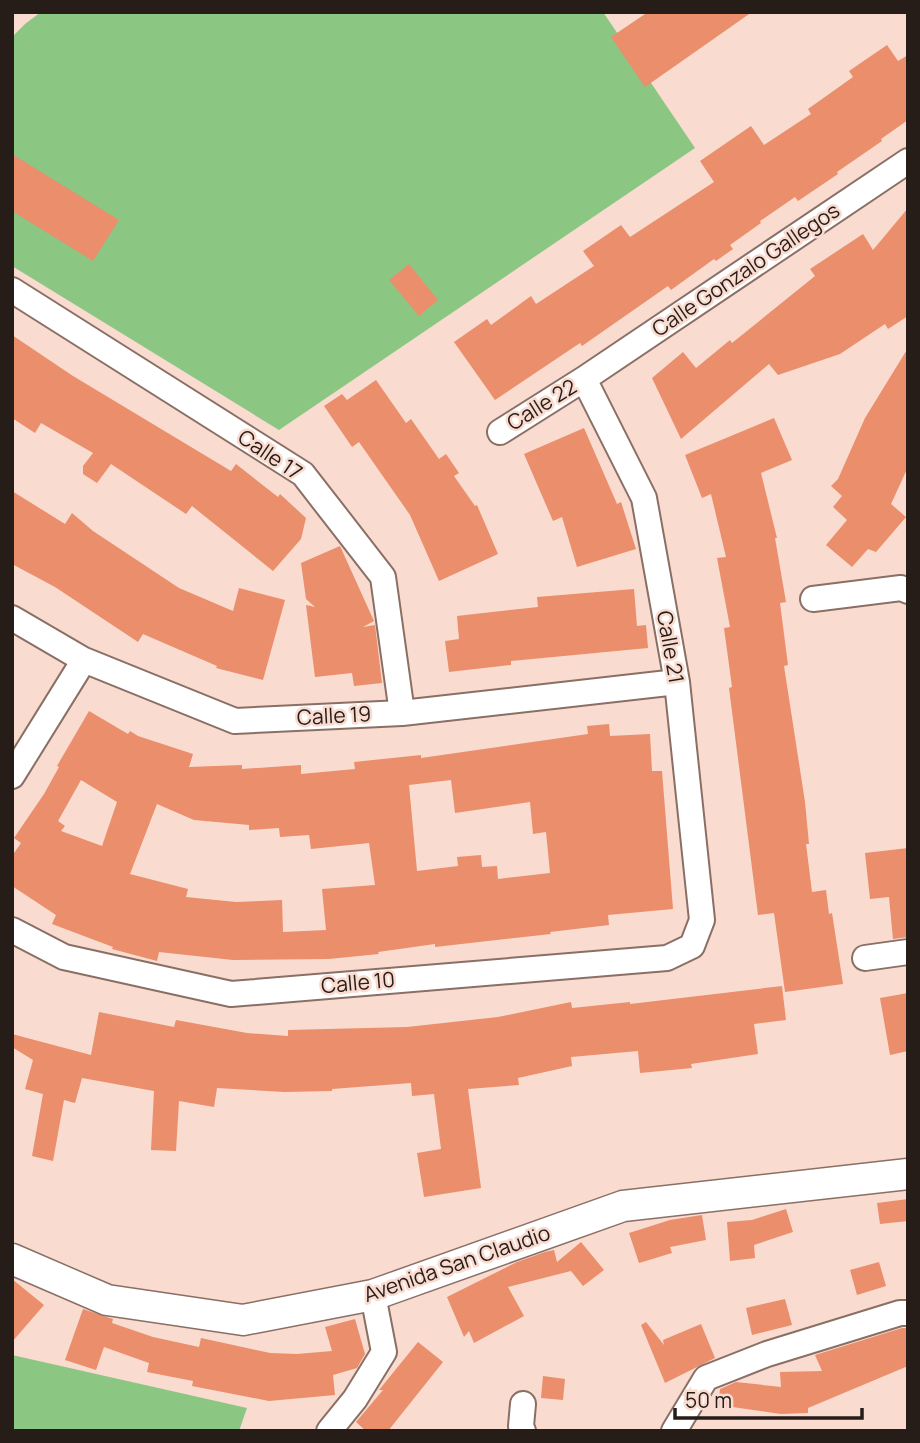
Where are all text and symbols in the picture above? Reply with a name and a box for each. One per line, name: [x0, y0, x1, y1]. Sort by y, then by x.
street label: Calle Gonzalo Gallegos: [646, 196, 845, 342]
street label: Calle 22: [501, 372, 582, 436]
street label: Calle 17: [233, 423, 308, 486]
street label: Calle 21: [651, 608, 691, 685]
street label: Calle 19: [296, 699, 372, 731]
street label: Calle 10: [320, 965, 396, 999]
street label: Avenida San Claudio: [360, 1218, 554, 1308]
scale bar: [675, 1376, 862, 1420]
text: 50 m: [685, 1386, 732, 1414]

